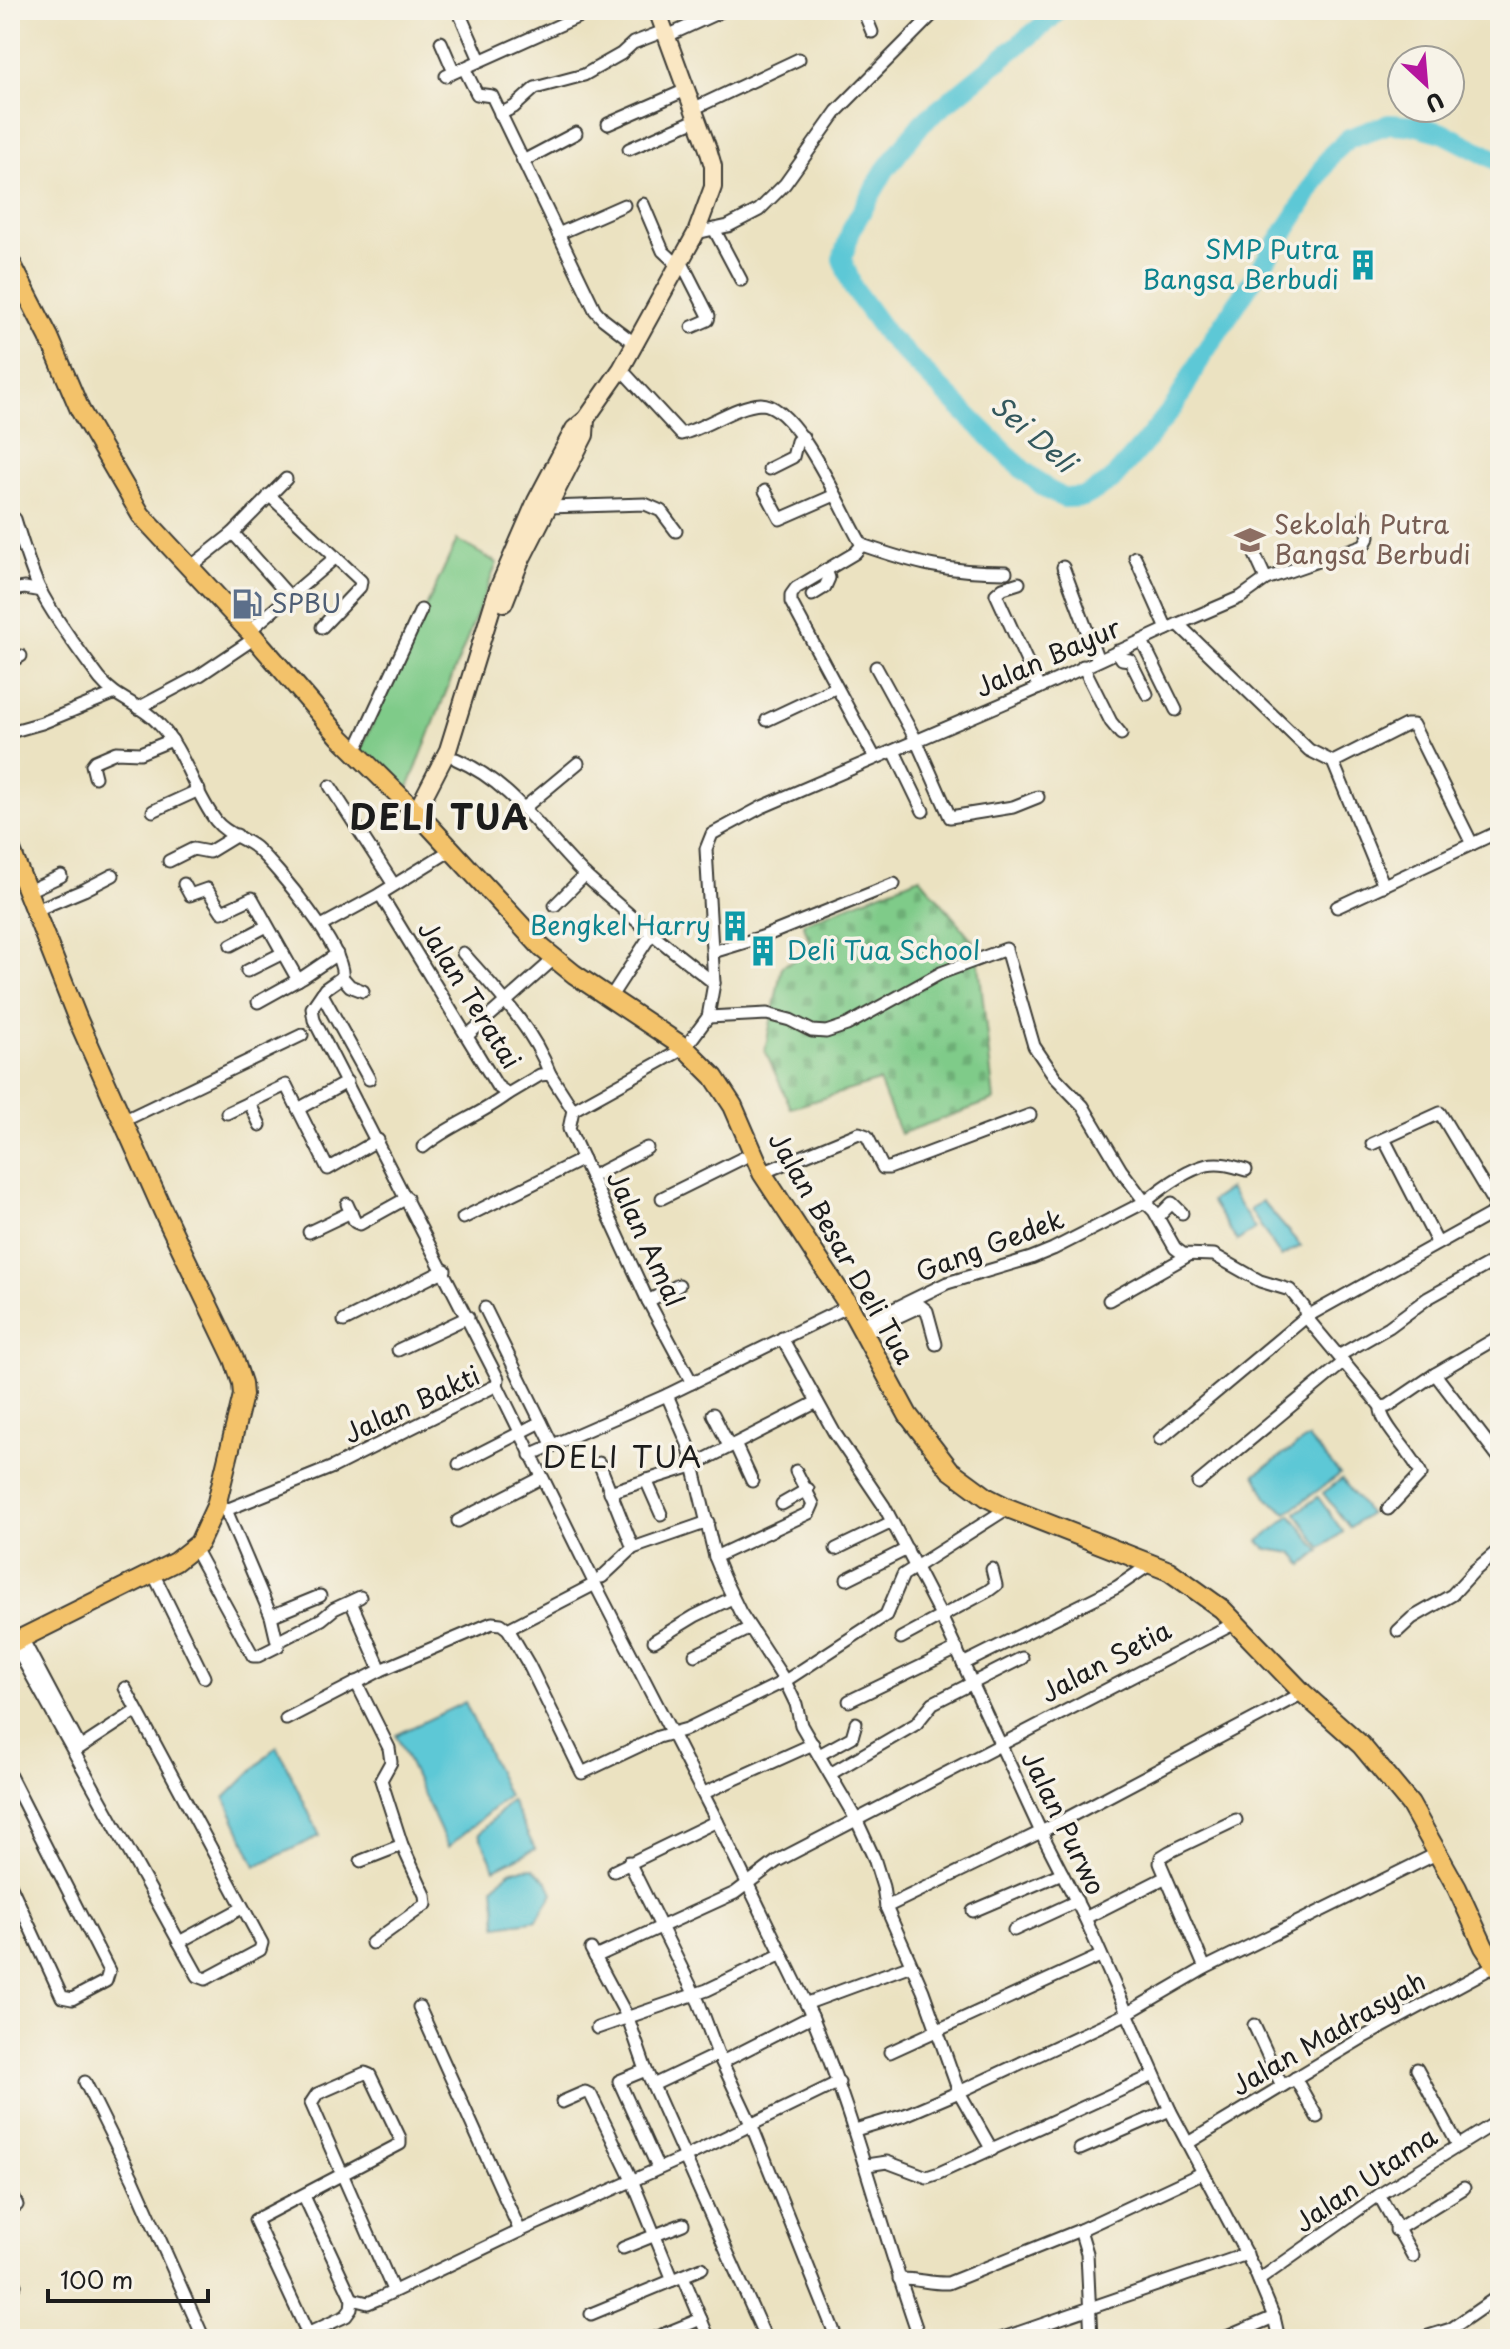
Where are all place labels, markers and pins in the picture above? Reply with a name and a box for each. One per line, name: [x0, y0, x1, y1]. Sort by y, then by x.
place label: SMP Putra Bangsa Berbudi: [1142, 229, 1339, 298]
building icon: SMP Putra Bangsa Berbudi: [1346, 248, 1380, 282]
place label: Sekolah Putra Bangsa Berbudi: [1274, 504, 1471, 573]
school or university icon: Sekolah Putra Bangsa Berbudi: [1233, 523, 1267, 557]
place label: SPBU: [271, 583, 341, 622]
fuel station icon: SPBU: [230, 587, 264, 621]
place label: Bengkel Harry: [530, 905, 711, 944]
building icon: Bengkel Harry: [718, 909, 752, 943]
place label: Deli Tua School: [787, 930, 980, 969]
building icon: Deli Tua School: [746, 934, 780, 968]

